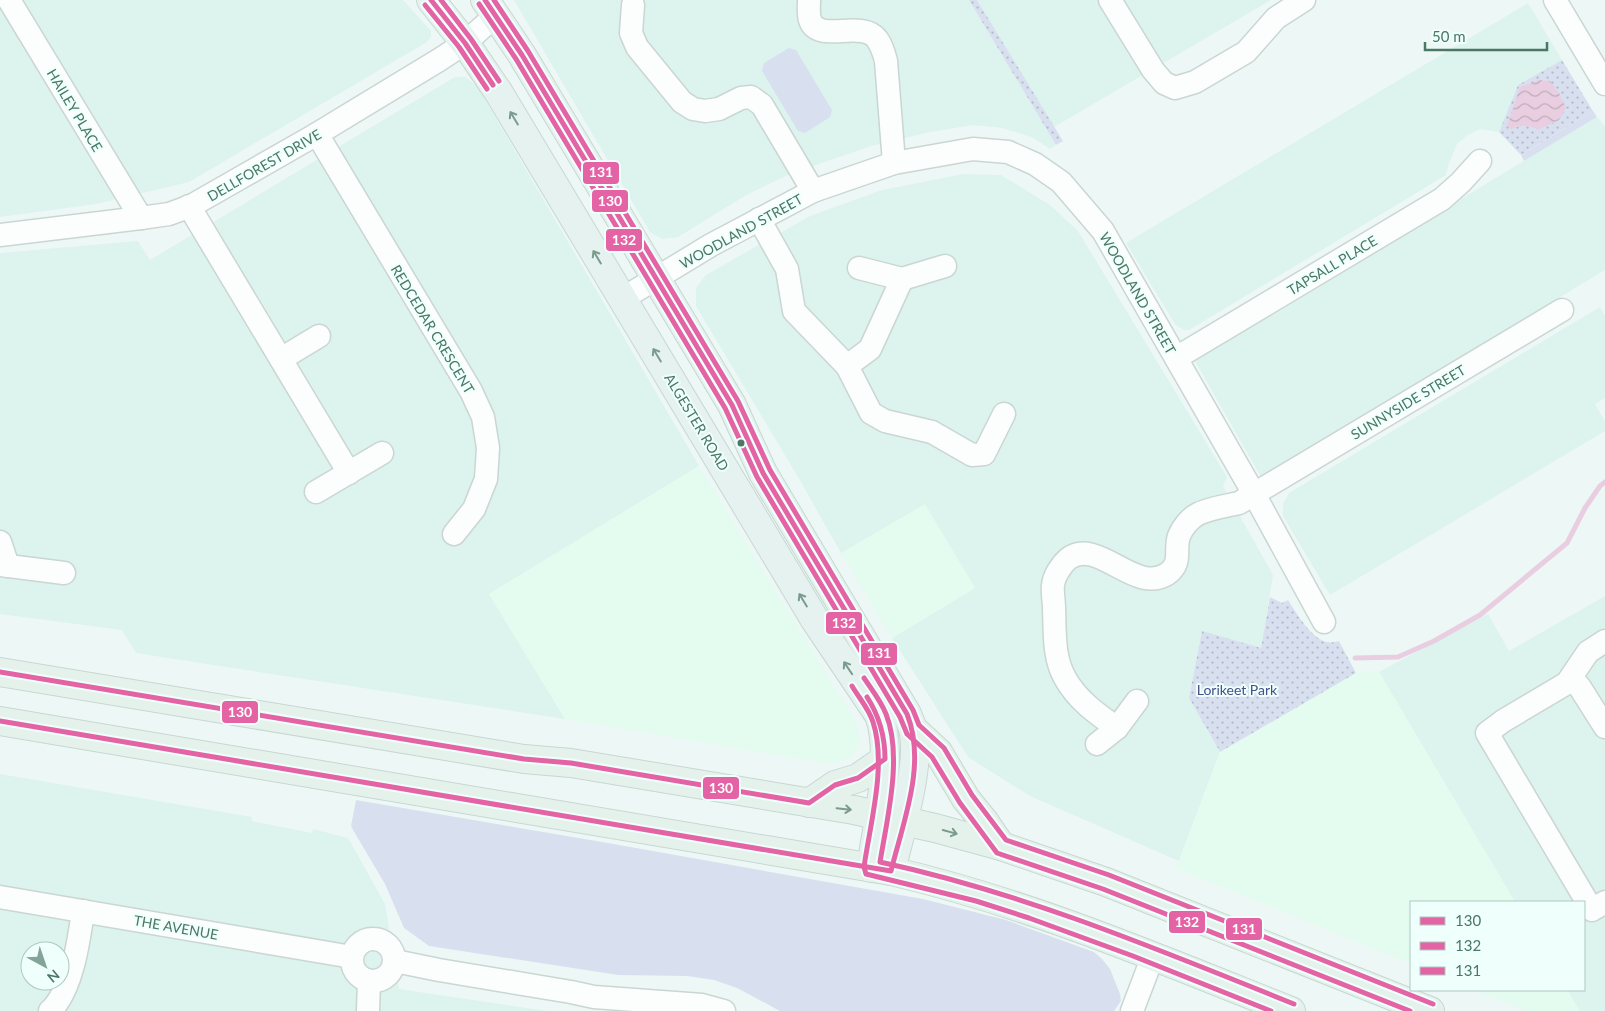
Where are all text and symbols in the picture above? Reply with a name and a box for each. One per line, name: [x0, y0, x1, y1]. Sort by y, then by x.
scale bar: [1425, 20, 1548, 52]
text: 50 m: [1432, 27, 1466, 45]
street label: HAILEY PLACE: [44, 66, 106, 154]
one-way arrow: [508, 111, 518, 125]
street label: DELLFOREST DRIVE: [204, 125, 324, 205]
line badge: 131: [582, 161, 620, 185]
text: 131: [589, 163, 613, 180]
line badge: 130: [591, 189, 629, 213]
street label: WOODLAND STREET: [676, 190, 806, 272]
text: 130: [598, 192, 622, 209]
line badge: 132: [605, 228, 643, 252]
street label: WOODLAND STREET: [1096, 229, 1180, 358]
text: 132: [612, 231, 636, 248]
street label: TAPSALL PLACE: [1284, 231, 1380, 299]
one-way arrow: [592, 251, 602, 265]
street label: REDCEDAR CRESCENT: [388, 261, 479, 397]
one-way arrow: [651, 349, 661, 363]
street label: SUNNYSIDE STREET: [1348, 361, 1469, 443]
street label: ALGESTER ROAD: [661, 370, 733, 474]
unlabelled marker: [736, 438, 746, 448]
one-way arrow: [797, 593, 807, 607]
line badge: 132: [825, 611, 863, 635]
text: 132: [832, 614, 856, 631]
line badge: 131: [860, 642, 898, 666]
text: 131: [867, 644, 891, 661]
one-way arrow: [843, 661, 853, 675]
park label: Lorikeet Park: [1197, 681, 1278, 698]
line badge: 130: [221, 700, 259, 724]
text: 130: [228, 703, 252, 720]
line badge: 130: [702, 776, 740, 800]
text: 130: [709, 779, 733, 796]
one-way arrow: [836, 804, 852, 813]
one-way arrow: [941, 828, 957, 837]
legend: [1410, 901, 1585, 991]
line badge: 132: [1168, 910, 1206, 934]
street label: THE AVENUE: [132, 911, 220, 943]
text: 130: [1455, 911, 1481, 929]
text: 132: [1175, 913, 1199, 930]
line badge: 131: [1225, 917, 1263, 941]
text: 131: [1232, 920, 1256, 937]
text: 132: [1455, 936, 1481, 954]
north arrow: [20, 941, 70, 991]
text: 131: [1455, 961, 1481, 979]
text: N: [44, 966, 63, 986]

